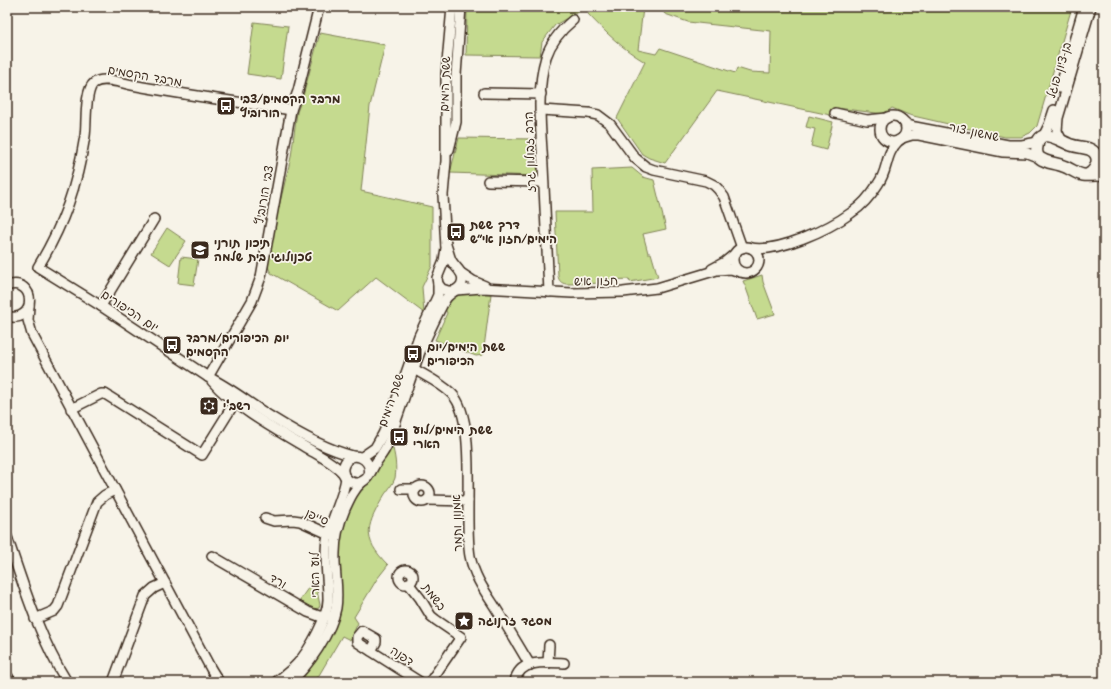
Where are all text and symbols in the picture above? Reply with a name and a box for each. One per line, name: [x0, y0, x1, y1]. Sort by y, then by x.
street label: בן-ציון פוגל: [1043, 40, 1076, 100]
street label: ששת הימים: [436, 56, 455, 112]
street label: מרבד הקסמים: [106, 62, 183, 91]
place label: מרבד הקסמים/צבי הורוביץ: [240, 91, 341, 122]
bus stop icon: מרבד הקסמים/צבי הורוביץ: [215, 95, 237, 117]
street label: הרב זבולון גרז: [521, 111, 540, 193]
street label: שמשון צור: [947, 119, 1001, 146]
street label: צבי הורוביץ: [251, 164, 278, 226]
place label: דרך ששת הימים/חזון אי״ש: [469, 217, 557, 248]
bus stop icon: דרך ששת הימים/חזון אי״ש: [445, 221, 467, 243]
place label: תיכון תורני טכנולוגי בית שלמה: [214, 235, 312, 266]
school or university icon: תיכון תורני טכנולוגי בית שלמה: [189, 239, 211, 261]
street label: חזון איש: [574, 273, 618, 290]
street label: יום הכיפורים: [98, 287, 162, 336]
place label: יום הכיפורים/מרבד הקסמים: [186, 330, 289, 361]
bus stop icon: יום הכיפורים/מרבד הקסמים: [161, 334, 183, 356]
place label: ששת הימים/יום הכיפורים: [427, 339, 506, 370]
bus stop icon: ששת הימים/יום הכיפורים: [402, 343, 424, 365]
street label: ששת הימים: [374, 371, 409, 429]
synagogue icon: רשב"י: [198, 395, 220, 417]
place label: רשב"י: [223, 398, 251, 415]
place label: ששת הימים/לוע הארי: [413, 422, 493, 453]
bus stop icon: ששת הימים/לוע הארי: [388, 426, 410, 448]
street label: אמנון ותמר: [448, 494, 467, 552]
street label: סייפן: [302, 505, 331, 530]
street label: לוע הארי: [307, 551, 324, 598]
street label: ורד: [266, 570, 290, 593]
street label: בשמת: [417, 579, 449, 614]
place icon: מסגד זרנוגה: [453, 610, 475, 632]
place label: מסגד זרנוגה: [478, 613, 552, 630]
street label: דפנה: [387, 642, 417, 670]

